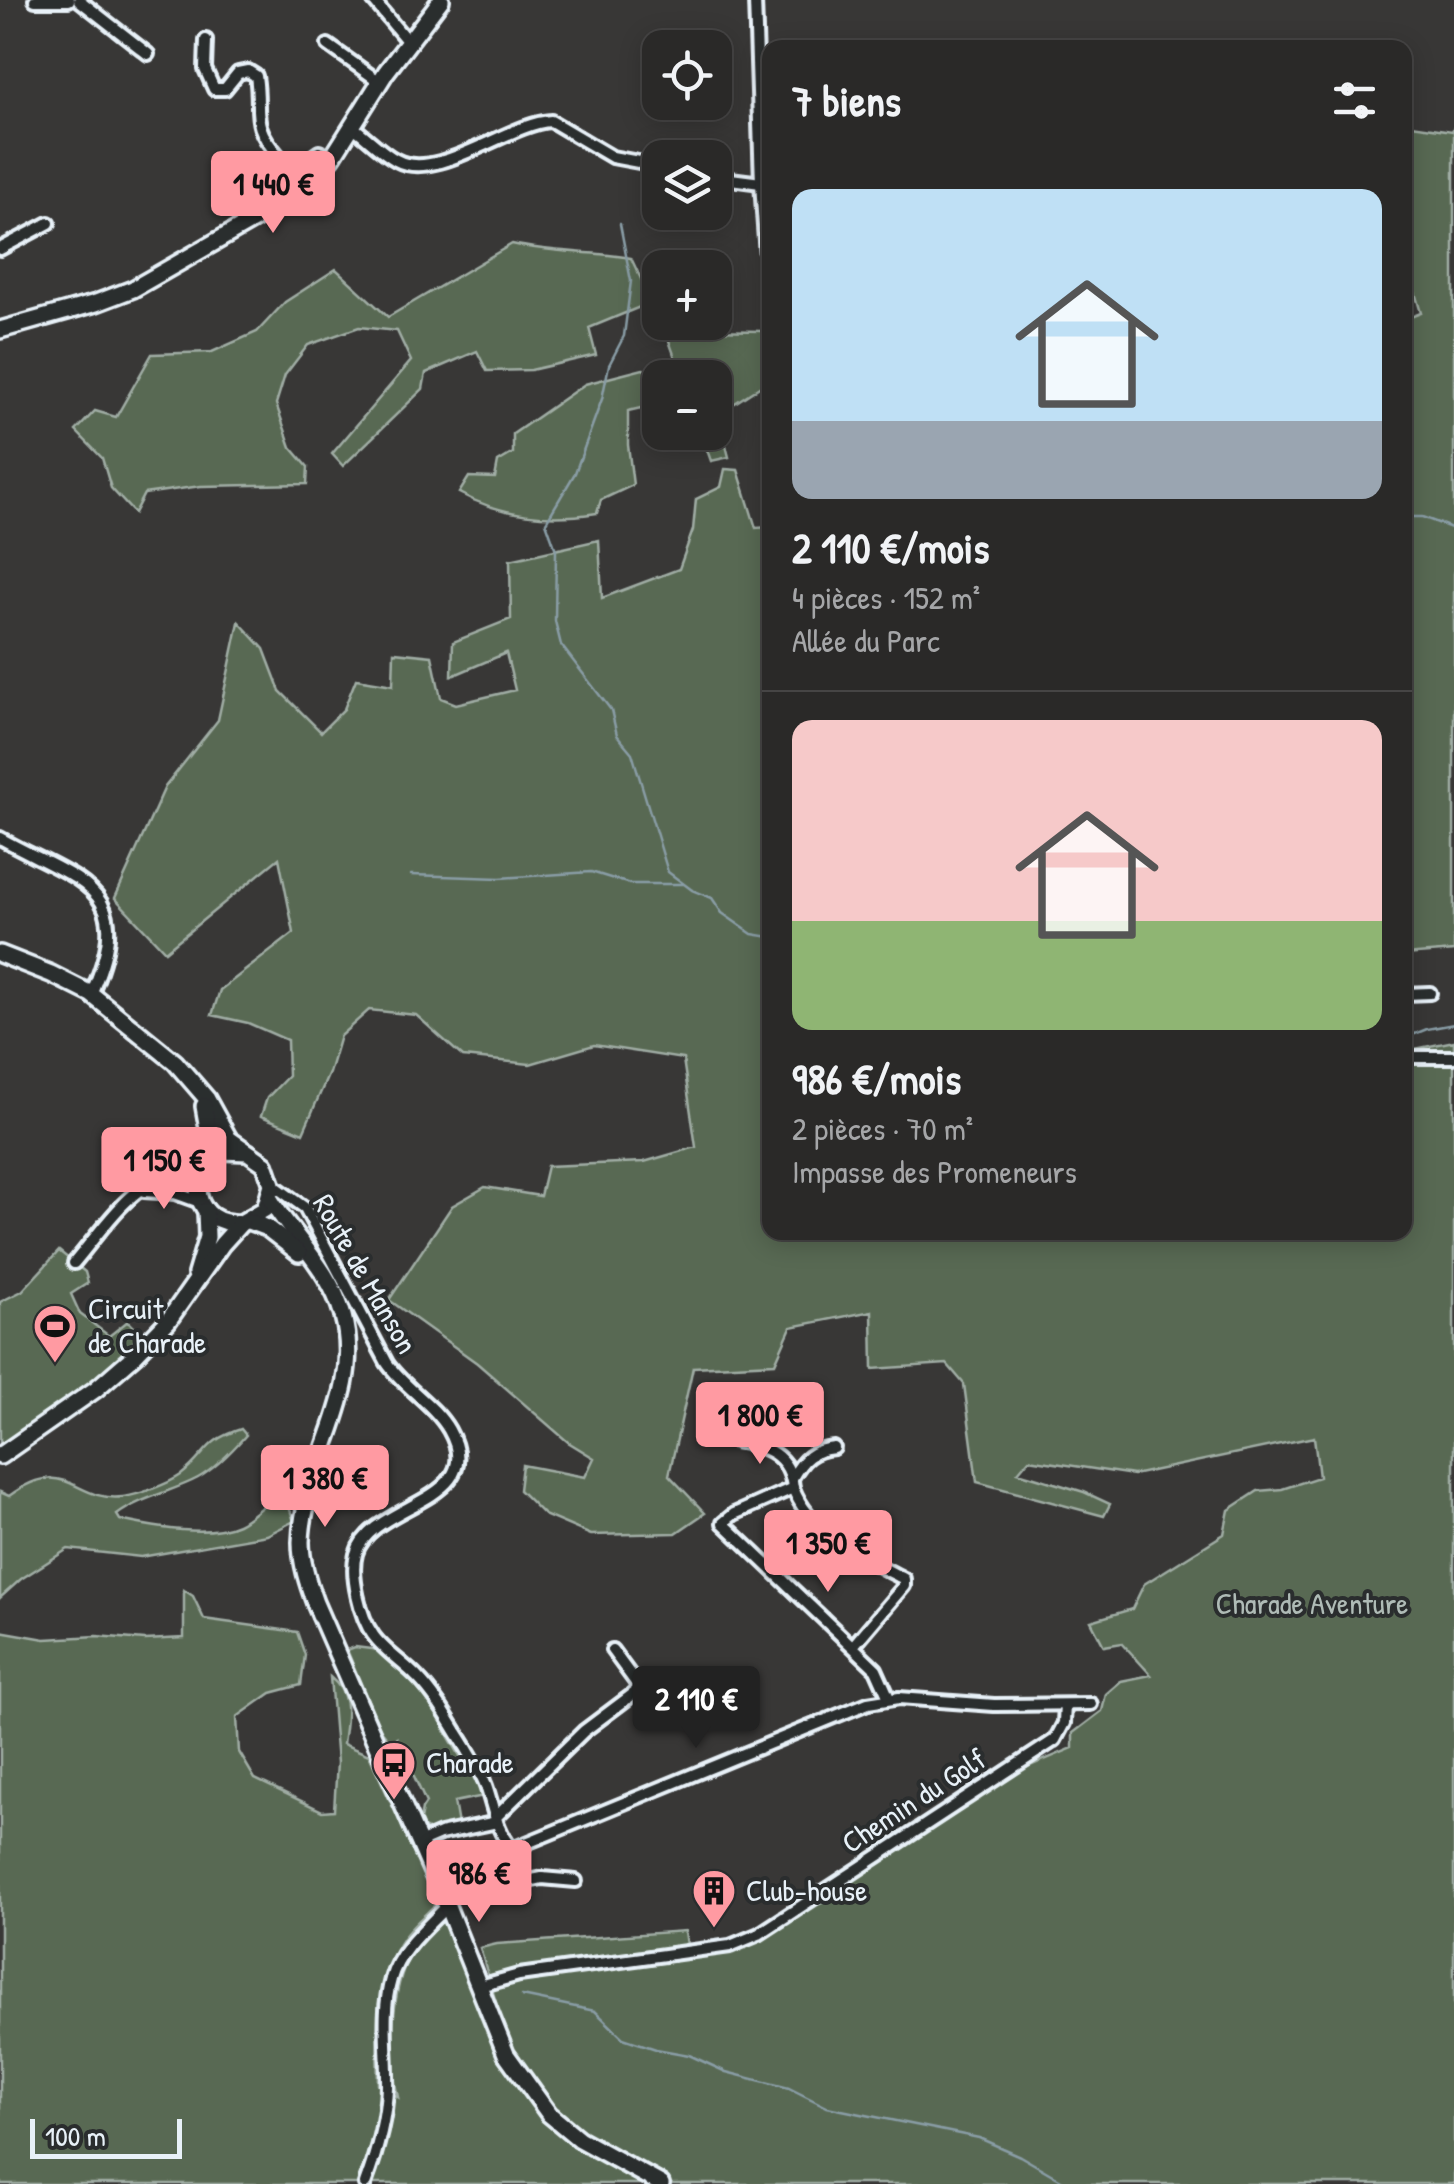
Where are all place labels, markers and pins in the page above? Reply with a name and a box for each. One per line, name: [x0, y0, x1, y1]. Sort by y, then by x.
pin: 1 440 €: [181, 151, 365, 236]
pin: 1 150 €: [72, 1127, 256, 1212]
place label: Circuit de Charade: [88, 1288, 206, 1362]
sports icon: Circuit de Charade: [32, 1303, 78, 1364]
pin: 1 800 €: [668, 1382, 852, 1467]
pin: 1 380 €: [233, 1445, 417, 1530]
pin: 1 350 €: [736, 1510, 920, 1595]
pin: 2 110 €: [604, 1666, 788, 1751]
bus stop icon: Charade: [371, 1740, 417, 1801]
place label: Charade: [426, 1742, 514, 1782]
pin: 986 €: [409, 1840, 549, 1925]
building icon: Club-house: [691, 1868, 737, 1929]
place label: Club-house: [746, 1870, 867, 1910]

